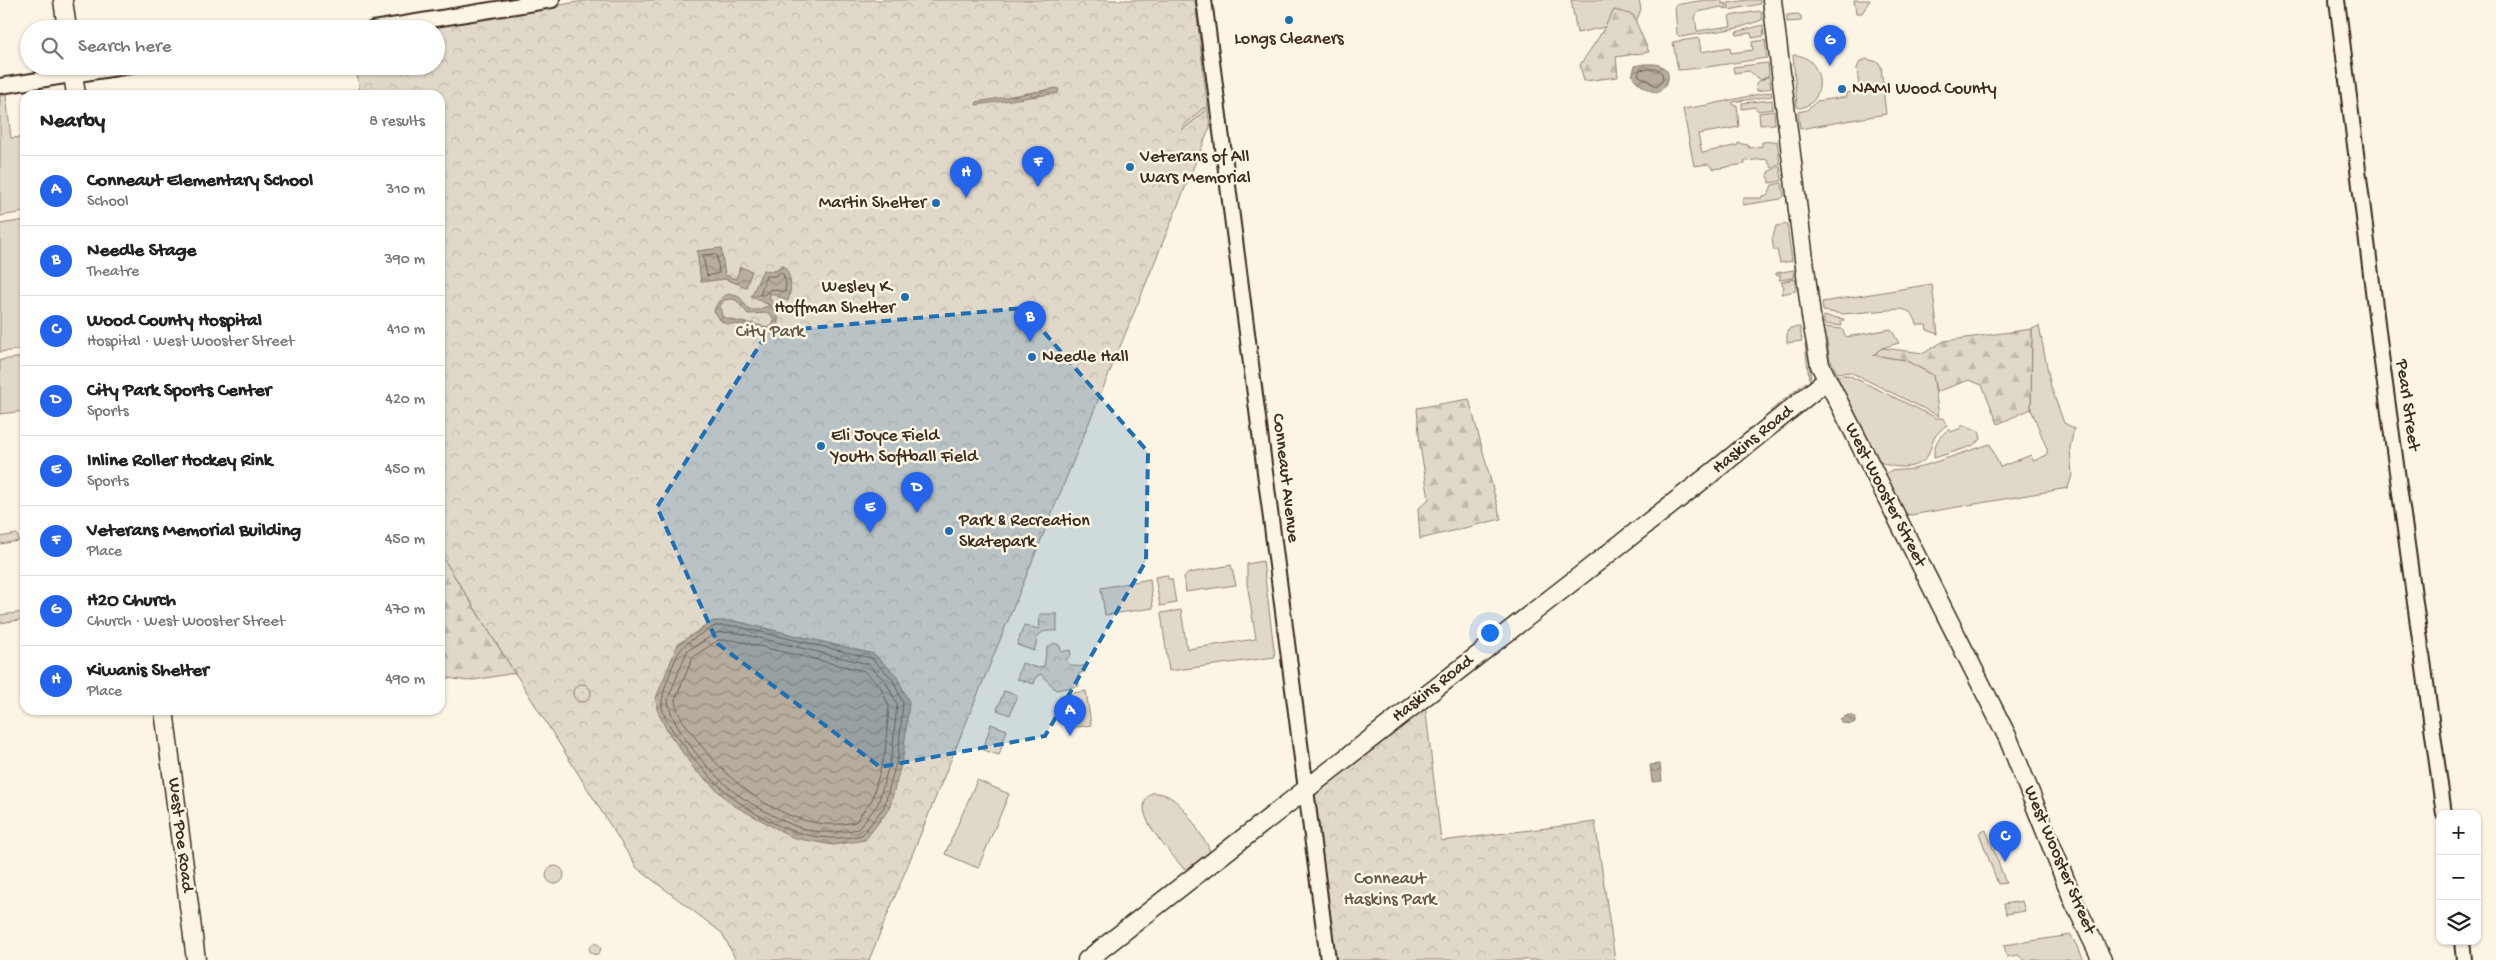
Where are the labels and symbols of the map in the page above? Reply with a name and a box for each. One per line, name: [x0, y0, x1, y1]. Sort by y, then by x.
marker: Longs Cleaners: [1283, 14, 1295, 26]
pin: G: [1814, 25, 1846, 66]
place label: Longs Cleaners: [1234, 29, 1345, 50]
place label: NAMI Wood County: [1852, 79, 1997, 100]
marker: NAMI Wood County: [1836, 83, 1848, 95]
pin: F: [1022, 146, 1054, 187]
place label: Veterans of All Wars Memorial: [1139, 147, 1251, 189]
pin: H: [950, 157, 982, 198]
marker: Veterans of All Wars Memorial: [1124, 161, 1136, 173]
place label: Martin Shelter: [819, 193, 928, 214]
marker: Martin Shelter: [930, 197, 942, 209]
place label: Wesley K. Hoffman Shelter: [774, 277, 897, 319]
marker: Wesley K. Hoffman Shelter: [899, 291, 911, 303]
pin: B: [1014, 301, 1046, 342]
park label: City Park: [736, 322, 806, 343]
place label: Needle Hall: [1042, 347, 1129, 368]
marker: Needle Hall: [1026, 351, 1038, 363]
street label: Pearl Street: [2390, 357, 2424, 454]
street label: Haskins Road: [1708, 400, 1799, 479]
street label: Conneaut Avenue: [1267, 412, 1303, 544]
street label: West Wooster Street: [1840, 420, 1931, 572]
place label: Eli Joyce Field Youth Softball Field: [829, 426, 979, 468]
marker: Eli Joyce Field Youth Softball Field: [815, 440, 827, 452]
pin: D: [901, 472, 933, 513]
pin: E: [854, 492, 886, 533]
place label: Park & Recreation Skatepark: [958, 511, 1090, 553]
marker: Park & Recreation Skatepark: [943, 525, 955, 537]
your location: [1477, 620, 1503, 646]
street label: Haskins Road: [1388, 650, 1479, 727]
pin: A: [1054, 695, 1086, 736]
street label: West Poe Road: [163, 777, 198, 895]
street label: West Wooster Street: [2018, 783, 2100, 939]
pin: C: [1989, 821, 2021, 862]
park label: Conneaut Haskins Park: [1344, 869, 1438, 911]

